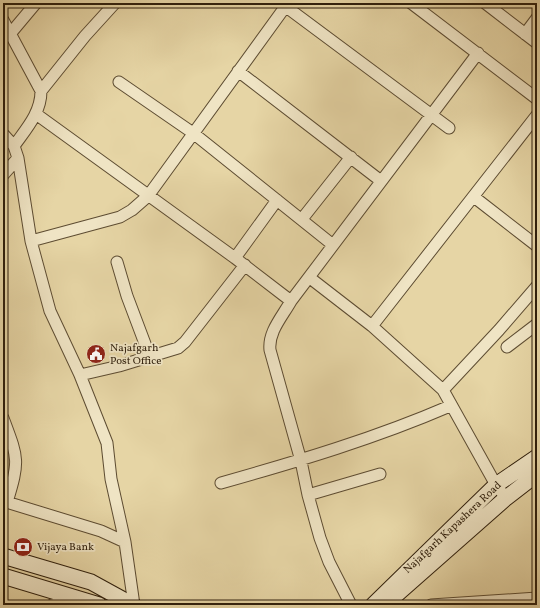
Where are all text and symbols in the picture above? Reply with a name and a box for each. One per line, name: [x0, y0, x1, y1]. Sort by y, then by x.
place label: Najafgarh Post Office: [110, 341, 161, 369]
public building icon: Najafgarh Post Office: [85, 343, 107, 365]
street label: Najafgarh Kapashera Road: [401, 479, 505, 577]
bank icon: Vijaya Bank: [12, 536, 34, 558]
place label: Vijaya Bank: [37, 540, 94, 555]

